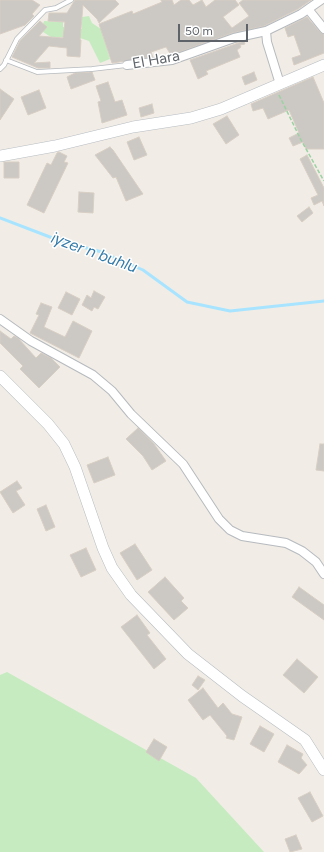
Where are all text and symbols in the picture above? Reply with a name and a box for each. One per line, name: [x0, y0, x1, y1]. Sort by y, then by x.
scale bar: [180, 16, 250, 42]
text: 50 m: [185, 24, 213, 38]
street label: El Hara: [131, 47, 181, 73]
water label: iγzer n buhlu: [48, 229, 140, 277]

